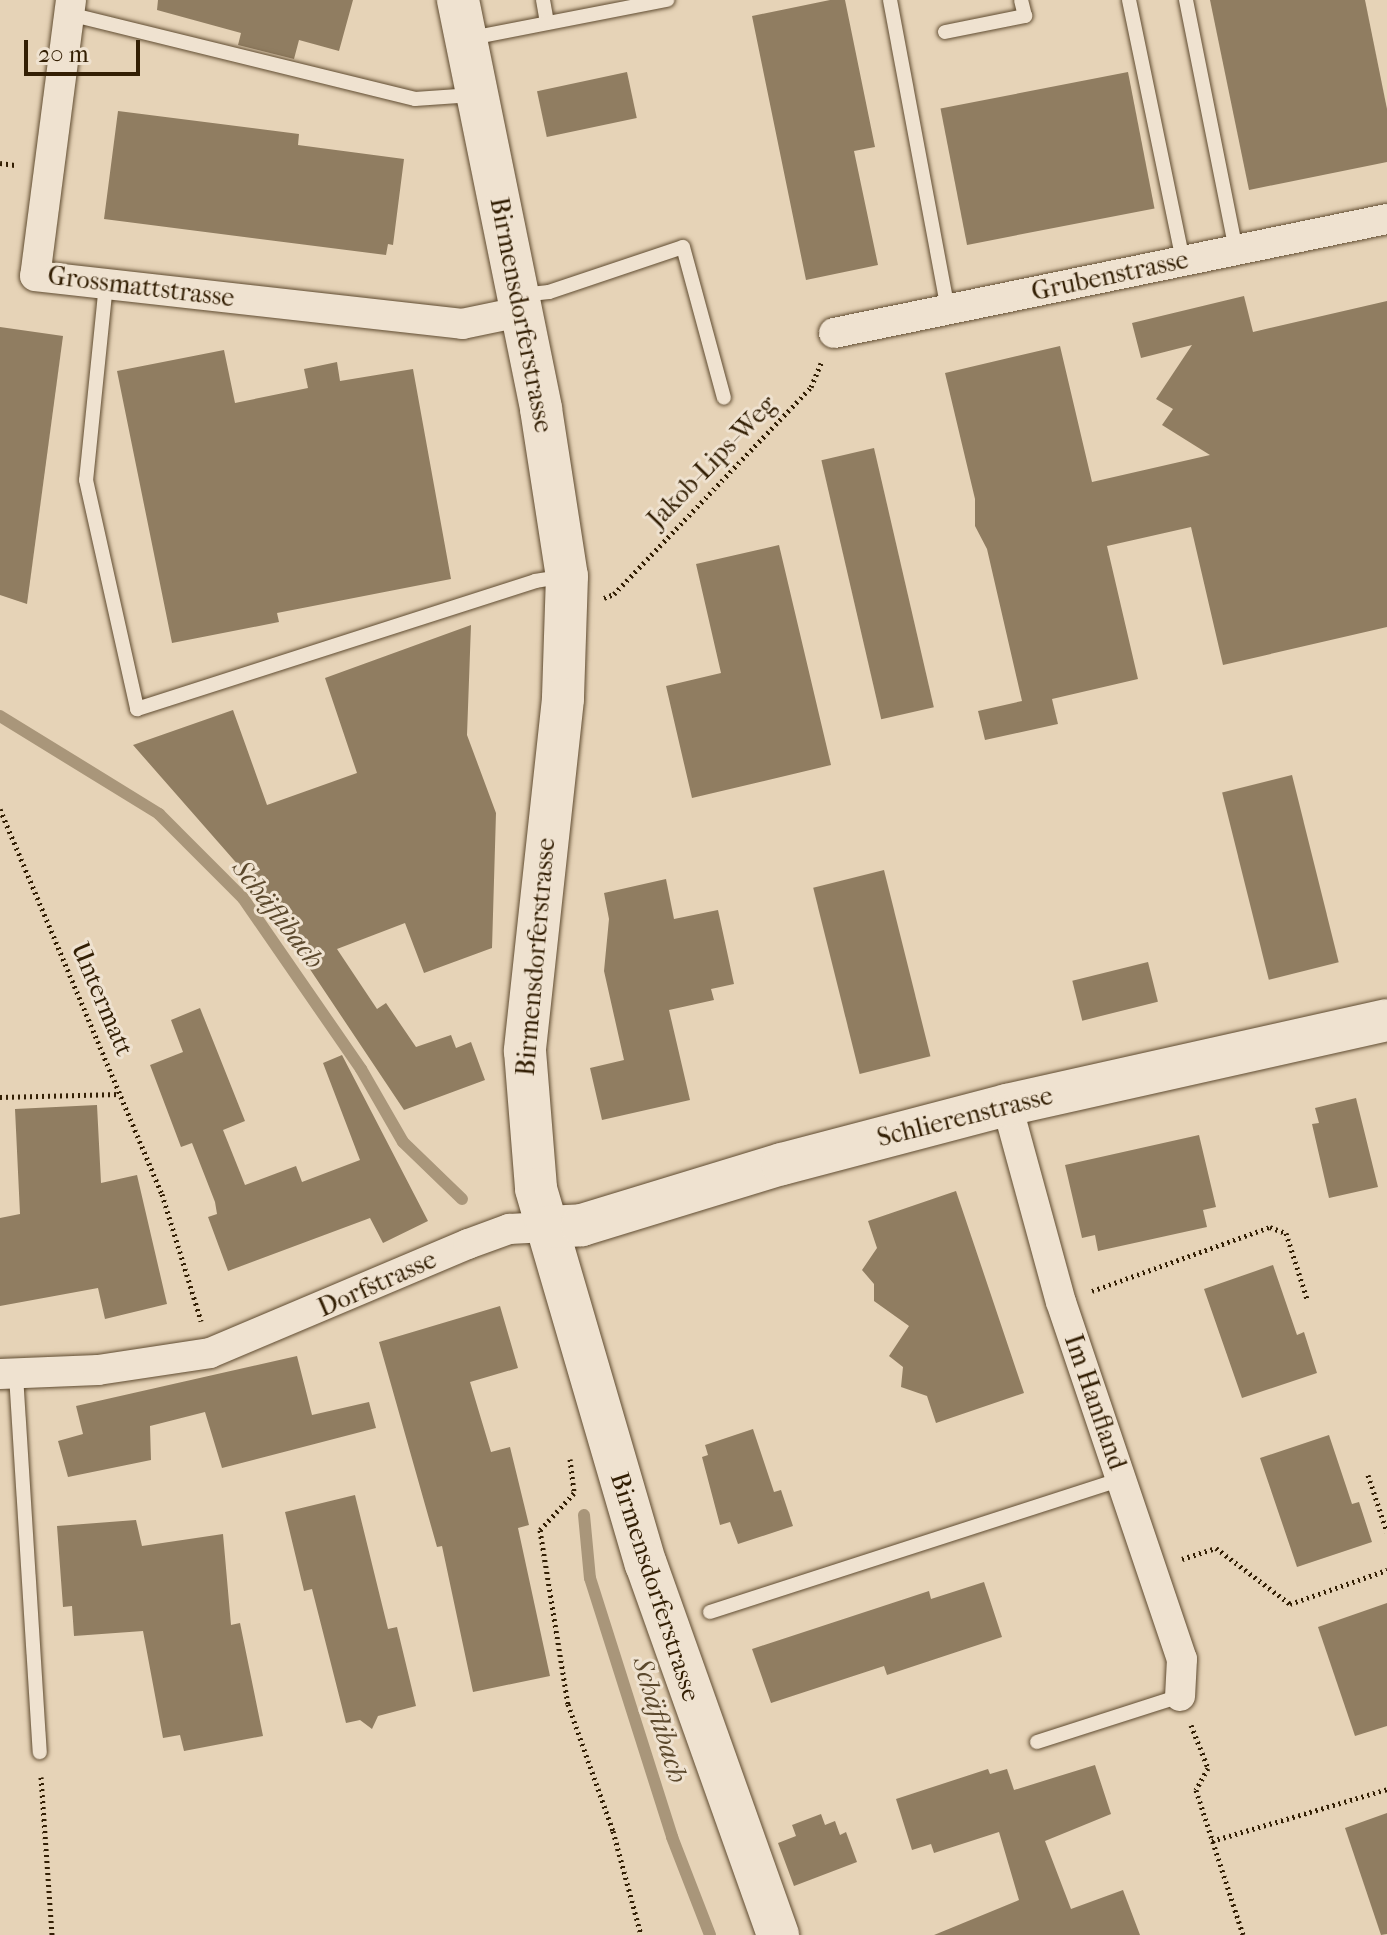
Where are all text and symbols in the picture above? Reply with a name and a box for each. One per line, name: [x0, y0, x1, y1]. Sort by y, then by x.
scale bar: [28, 24, 144, 74]
text: 20 m: [38, 40, 89, 68]
street label: Birmensdorferstrasse: [483, 195, 559, 435]
street label: Grubenstrasse: [1029, 244, 1191, 308]
street label: Grossmattstrasse: [46, 260, 236, 314]
street label: Jakob-Lips-Weg: [641, 389, 783, 535]
street label: Birmensdorferstrasse: [510, 837, 562, 1077]
water label: Schäflibach: [225, 853, 331, 975]
street label: Untermatt: [64, 937, 140, 1061]
street label: Schlierenstrasse: [874, 1080, 1056, 1154]
street label: Dorfstrasse: [313, 1244, 441, 1324]
street label: Im Hanfland: [1057, 1330, 1133, 1474]
street label: Birmensdorferstrasse: [603, 1469, 707, 1705]
water label: Schäflibach: [625, 1653, 695, 1787]

